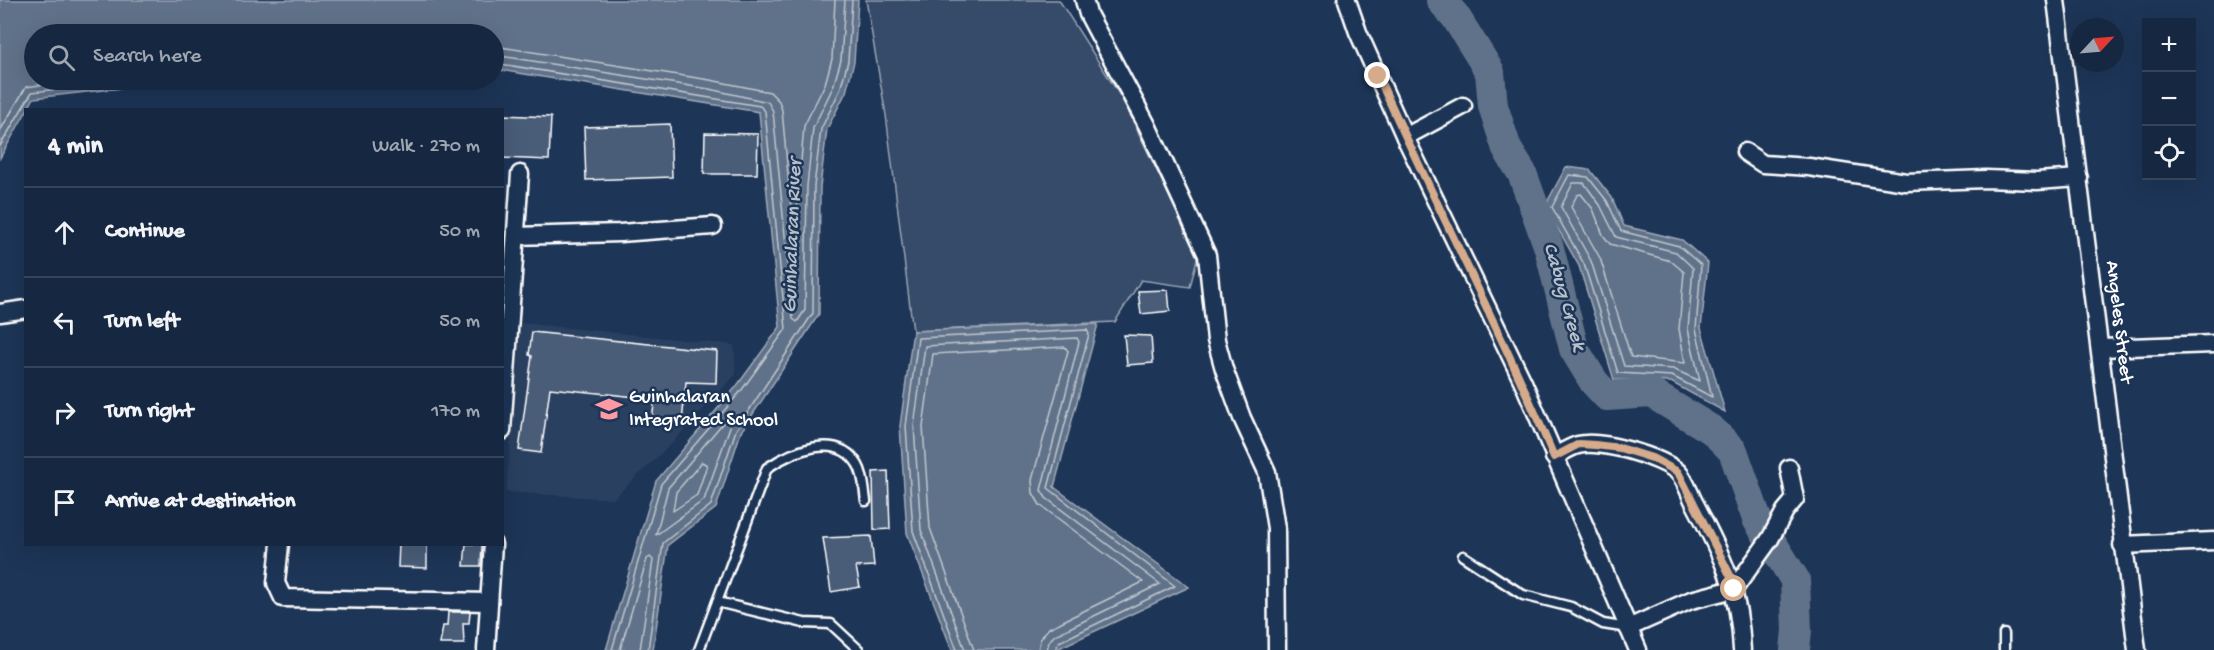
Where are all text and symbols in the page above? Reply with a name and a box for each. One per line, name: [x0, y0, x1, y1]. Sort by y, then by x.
north arrow: [2070, 18, 2124, 72]
map controls: [2142, 18, 2196, 180]
button: +: [2142, 18, 2196, 72]
search box: [24, 24, 504, 90]
icon: search: [45, 41, 78, 74]
text: Search here: [93, 44, 201, 70]
route end: [1364, 62, 1390, 88]
button: −: [2142, 72, 2196, 126]
button: locate: [2142, 126, 2196, 180]
text: 4 min: [48, 132, 103, 163]
text: Walk · 270 m: [372, 136, 480, 159]
water label: Guinhalaran River: [779, 154, 809, 313]
icon: ahead: [48, 216, 81, 249]
text: Continue: [105, 219, 185, 245]
text: 50 m: [439, 221, 480, 244]
water label: Cabug Creek: [1536, 240, 1591, 356]
street label: Angeles Street: [2099, 259, 2137, 386]
icon: left: [48, 306, 81, 339]
text: Turn left: [105, 309, 179, 335]
text: 50 m: [439, 311, 480, 334]
place label: Guinhalaran Integrated School: [629, 387, 778, 433]
school or university icon: Guinhalaran Integrated School: [594, 394, 624, 424]
icon: right: [48, 396, 81, 429]
text: Turn right: [105, 399, 193, 425]
text: 170 m: [431, 401, 480, 424]
icon: arrive: [48, 486, 81, 519]
text: Arrive at destination: [105, 489, 295, 515]
route start: [1720, 575, 1746, 601]

